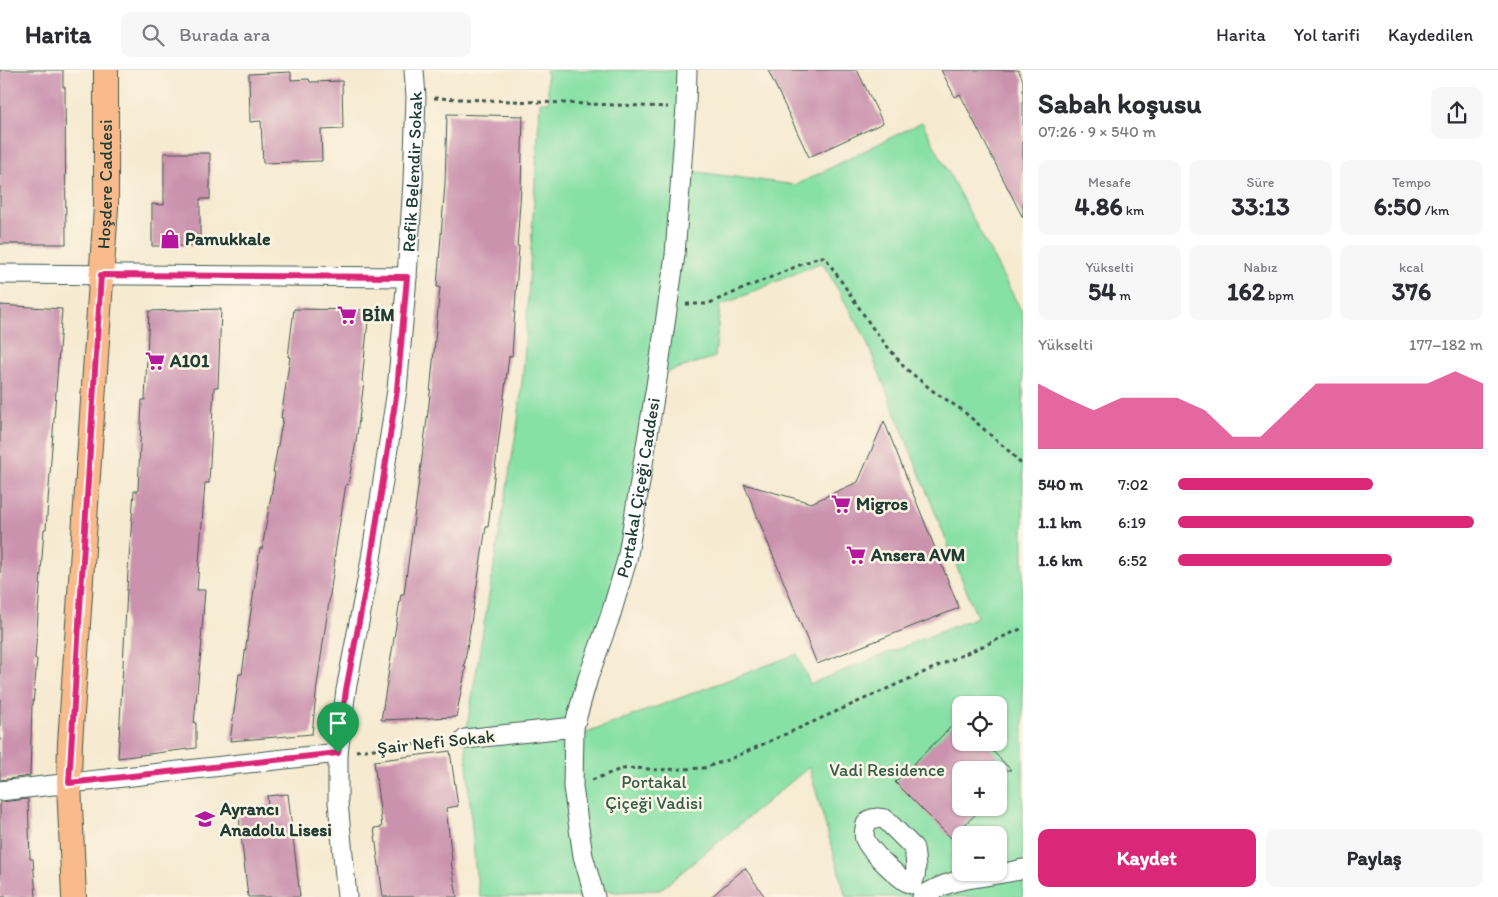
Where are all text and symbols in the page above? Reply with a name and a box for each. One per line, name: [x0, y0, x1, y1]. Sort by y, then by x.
search box: [121, 12, 471, 57]
text: Harita: [25, 20, 91, 49]
icon: search: [139, 21, 167, 49]
text: Burada ara: [179, 23, 270, 46]
text: Harita: [1216, 24, 1266, 46]
text: Yol tarifi: [1294, 24, 1360, 46]
text: Kaydedilen: [1388, 24, 1473, 46]
text: Sabah koşusu: [1038, 86, 1202, 120]
button: share: [1431, 87, 1483, 139]
street label: Refik Belendir Sokak: [398, 90, 427, 253]
street label: Hoşdere Caddesi: [92, 120, 117, 250]
text: 07:26 · 9 × 540 m: [1038, 122, 1156, 141]
text: Mesafe: [1088, 174, 1131, 191]
text: Süre: [1247, 174, 1274, 191]
text: Tempo: [1392, 174, 1431, 191]
text: 4.86: [1075, 191, 1123, 221]
text: 33:13: [1231, 191, 1290, 221]
text: 6:50: [1374, 191, 1422, 221]
text: km: [1123, 202, 1144, 219]
text: /km: [1422, 202, 1449, 219]
shop icon: Pamukkale: [159, 228, 181, 250]
place label: Pamukkale: [185, 228, 271, 250]
text: Yükselti: [1085, 259, 1134, 276]
text: Nabız: [1243, 259, 1278, 276]
text: kcal: [1399, 259, 1424, 276]
text: 54: [1088, 276, 1116, 306]
text: 162: [1227, 276, 1265, 306]
text: 376: [1392, 276, 1431, 306]
text: m: [1116, 287, 1131, 304]
text: bpm: [1265, 287, 1294, 304]
supermarket icon: BİM: [336, 304, 358, 326]
place label: BİM: [362, 304, 395, 326]
text: Yükselti: [1038, 335, 1093, 354]
text: 177–182 m: [1409, 335, 1483, 354]
supermarket icon: A101: [144, 350, 166, 372]
place label: A101: [169, 350, 210, 372]
street label: Portakal Çiçeği Caddesi: [611, 396, 665, 580]
text: 540 m: [1038, 475, 1083, 494]
text: 7:02: [1118, 475, 1148, 494]
supermarket icon: Migros: [830, 493, 852, 515]
place label: Migros: [856, 493, 908, 515]
text: 1.1 km: [1038, 513, 1082, 532]
text: 6:19: [1118, 513, 1146, 532]
supermarket icon: Ansera AVM: [845, 544, 867, 566]
place label: Ansera AVM: [870, 544, 965, 566]
text: 1.6 km: [1038, 551, 1083, 570]
text: 6:52: [1118, 551, 1147, 570]
map controls: [952, 696, 1007, 881]
button: locate: [952, 696, 1007, 751]
pin: [317, 702, 359, 753]
icon: arrive: [324, 709, 352, 737]
street label: Şair Nefi Sokak: [376, 725, 496, 759]
park label: Vadi Residence: [829, 759, 945, 781]
button: +: [952, 761, 1007, 816]
park label: Portakal Çiçeği Vadisi: [605, 771, 703, 814]
place label: Ayrancı Anadolu Lisesi: [219, 798, 332, 841]
school or university icon: Ayrancı Anadolu Lisesi: [194, 808, 216, 830]
button: −: [952, 826, 1007, 881]
button: Kaydet: [1038, 829, 1256, 887]
button: Paylaş: [1266, 829, 1483, 887]

